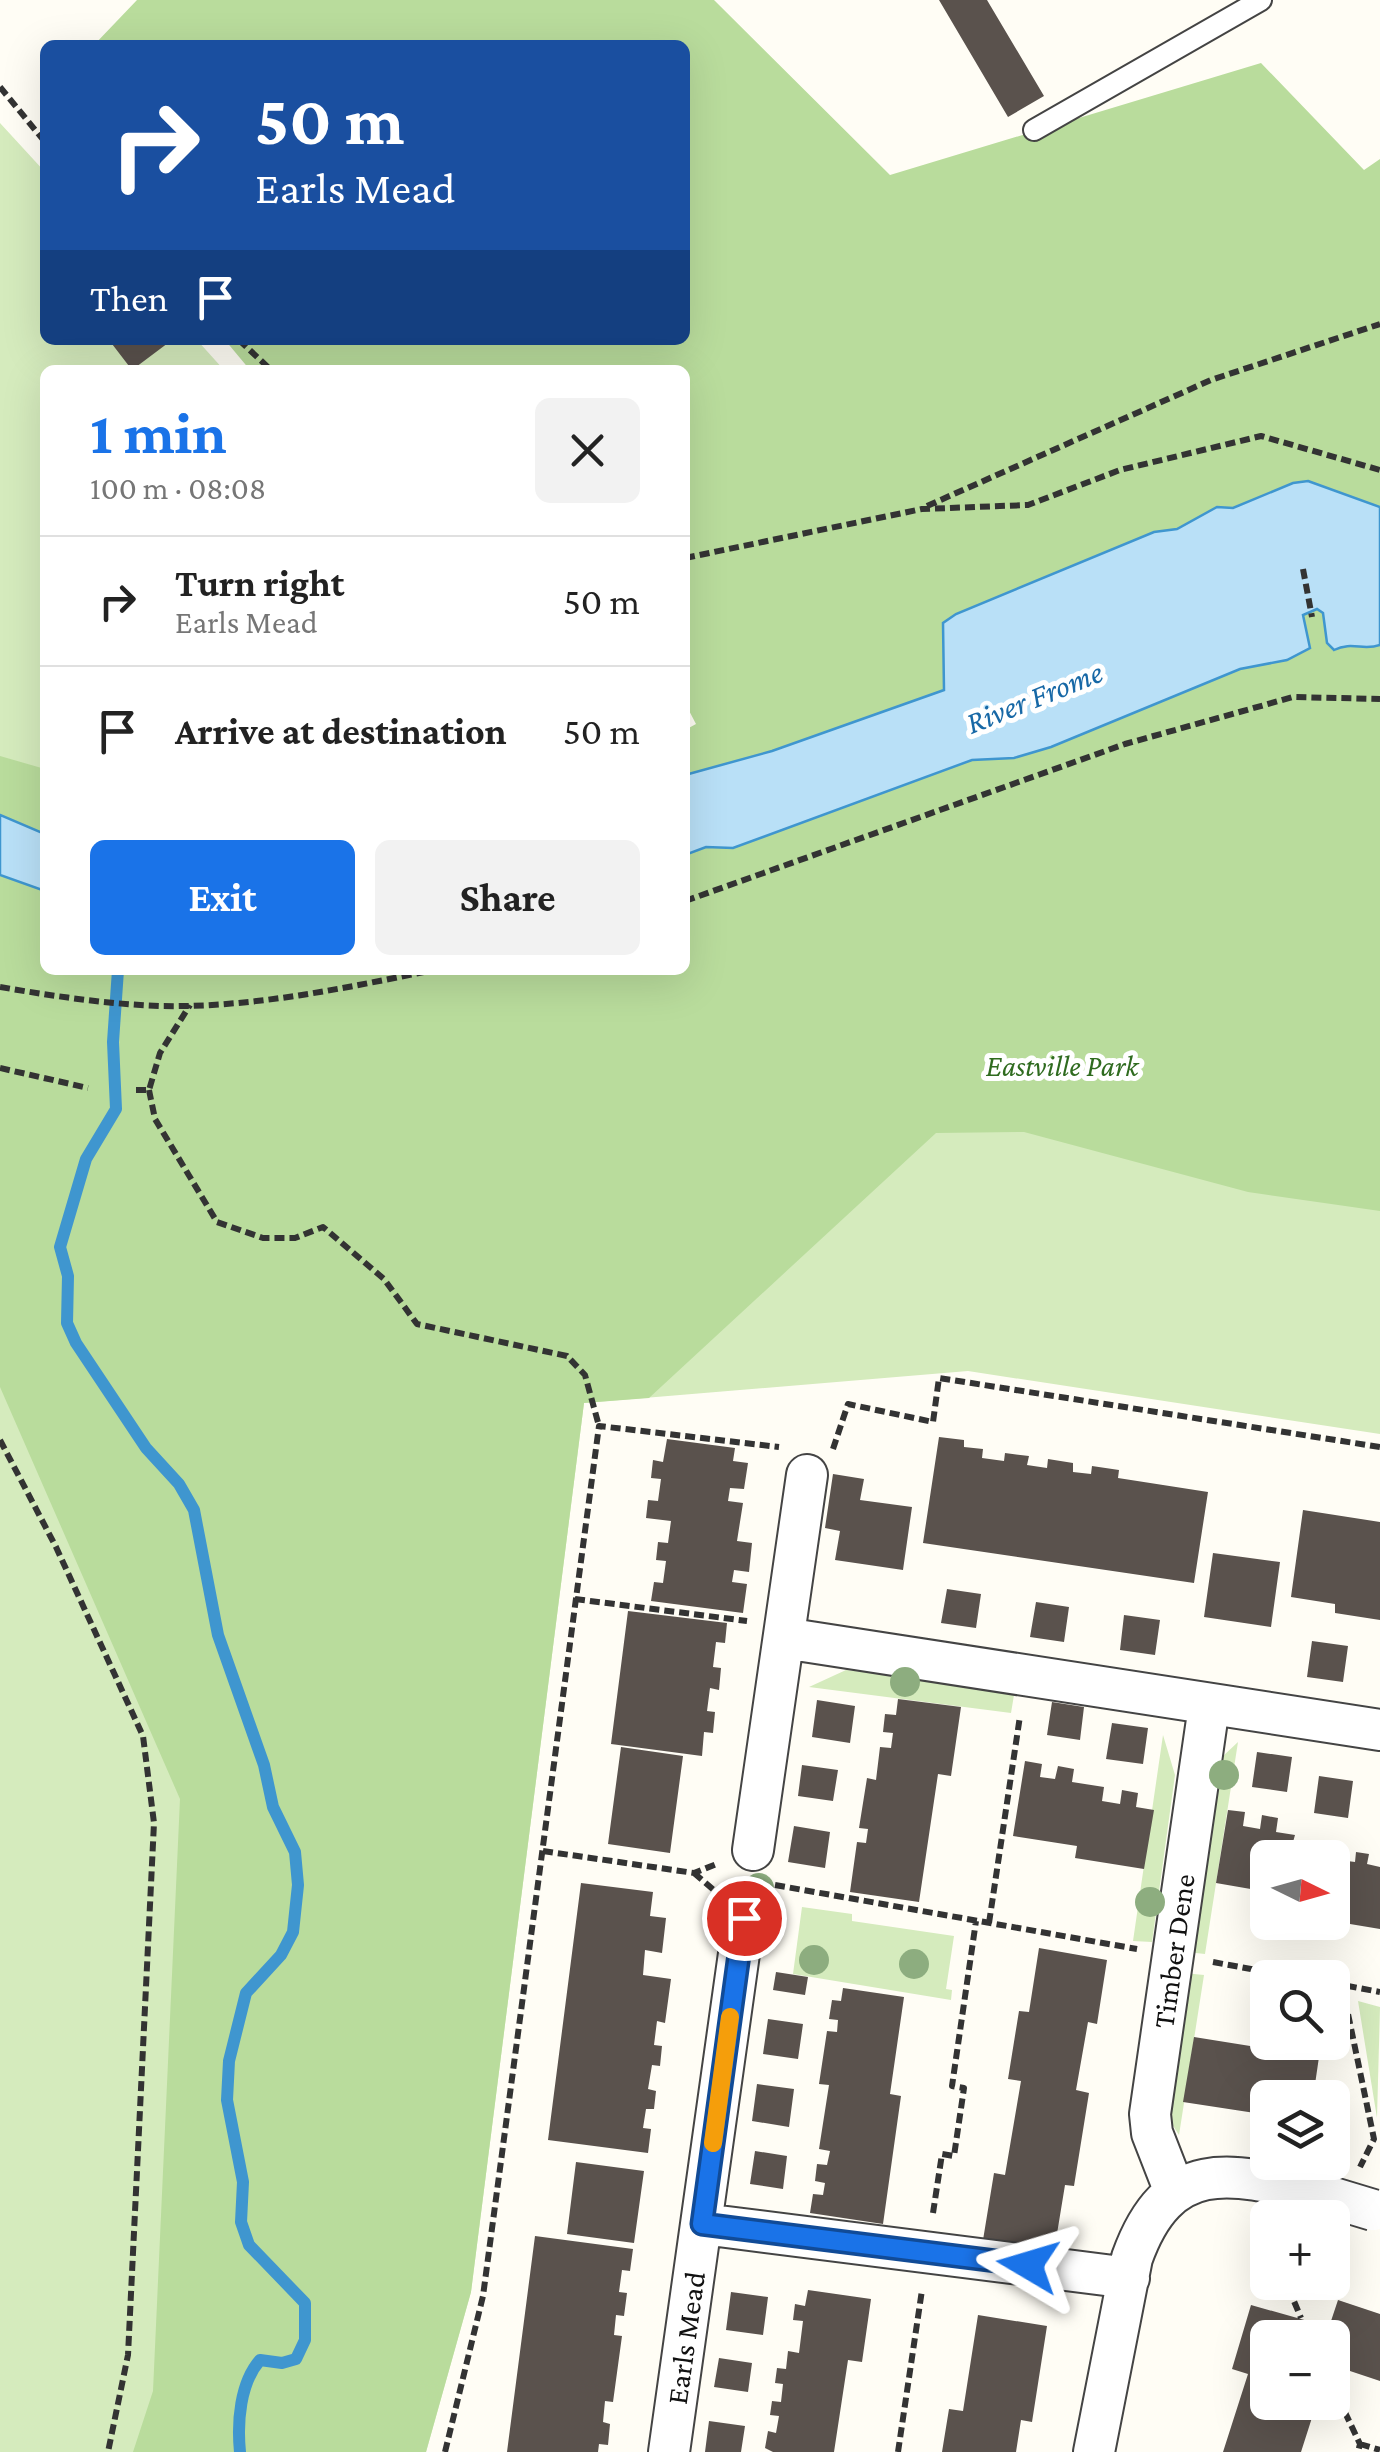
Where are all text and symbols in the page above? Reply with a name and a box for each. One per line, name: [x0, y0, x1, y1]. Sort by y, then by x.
icon: right: [90, 80, 220, 210]
text: 50 m: [255, 81, 405, 159]
text: Earls Mead: [255, 163, 456, 213]
icon: arrive: [188, 270, 243, 325]
text: Then: [90, 277, 168, 319]
button: close: [535, 398, 640, 503]
text: 1 min: [90, 399, 227, 466]
text: 100 m · 08:08: [90, 470, 266, 506]
text: Turn right: [175, 562, 344, 604]
icon: right: [90, 574, 145, 629]
text: 50 m: [563, 580, 640, 622]
text: Earls Mead: [175, 604, 318, 640]
water label: River Frome: [960, 653, 1108, 741]
icon: arrive: [90, 704, 145, 759]
text: Arrive at destination: [175, 710, 507, 752]
text: 50 m: [563, 710, 640, 752]
button: Exit: [90, 840, 355, 955]
button: Share: [375, 840, 640, 955]
park label: Eastville Park: [986, 1049, 1140, 1082]
north arrow: [1250, 1840, 1350, 1940]
map controls: [1250, 1840, 1350, 2420]
street label: Timber Dene: [1146, 1872, 1201, 2030]
pin: [702, 1876, 787, 1961]
icon: arrive: [717, 1891, 772, 1946]
button: search: [1250, 1960, 1350, 2060]
button: layers: [1250, 2080, 1350, 2180]
button: +: [1250, 2200, 1350, 2300]
position arrow: [976, 2213, 1080, 2317]
street label: Earls Mead: [660, 2269, 711, 2406]
button: −: [1250, 2320, 1350, 2420]

